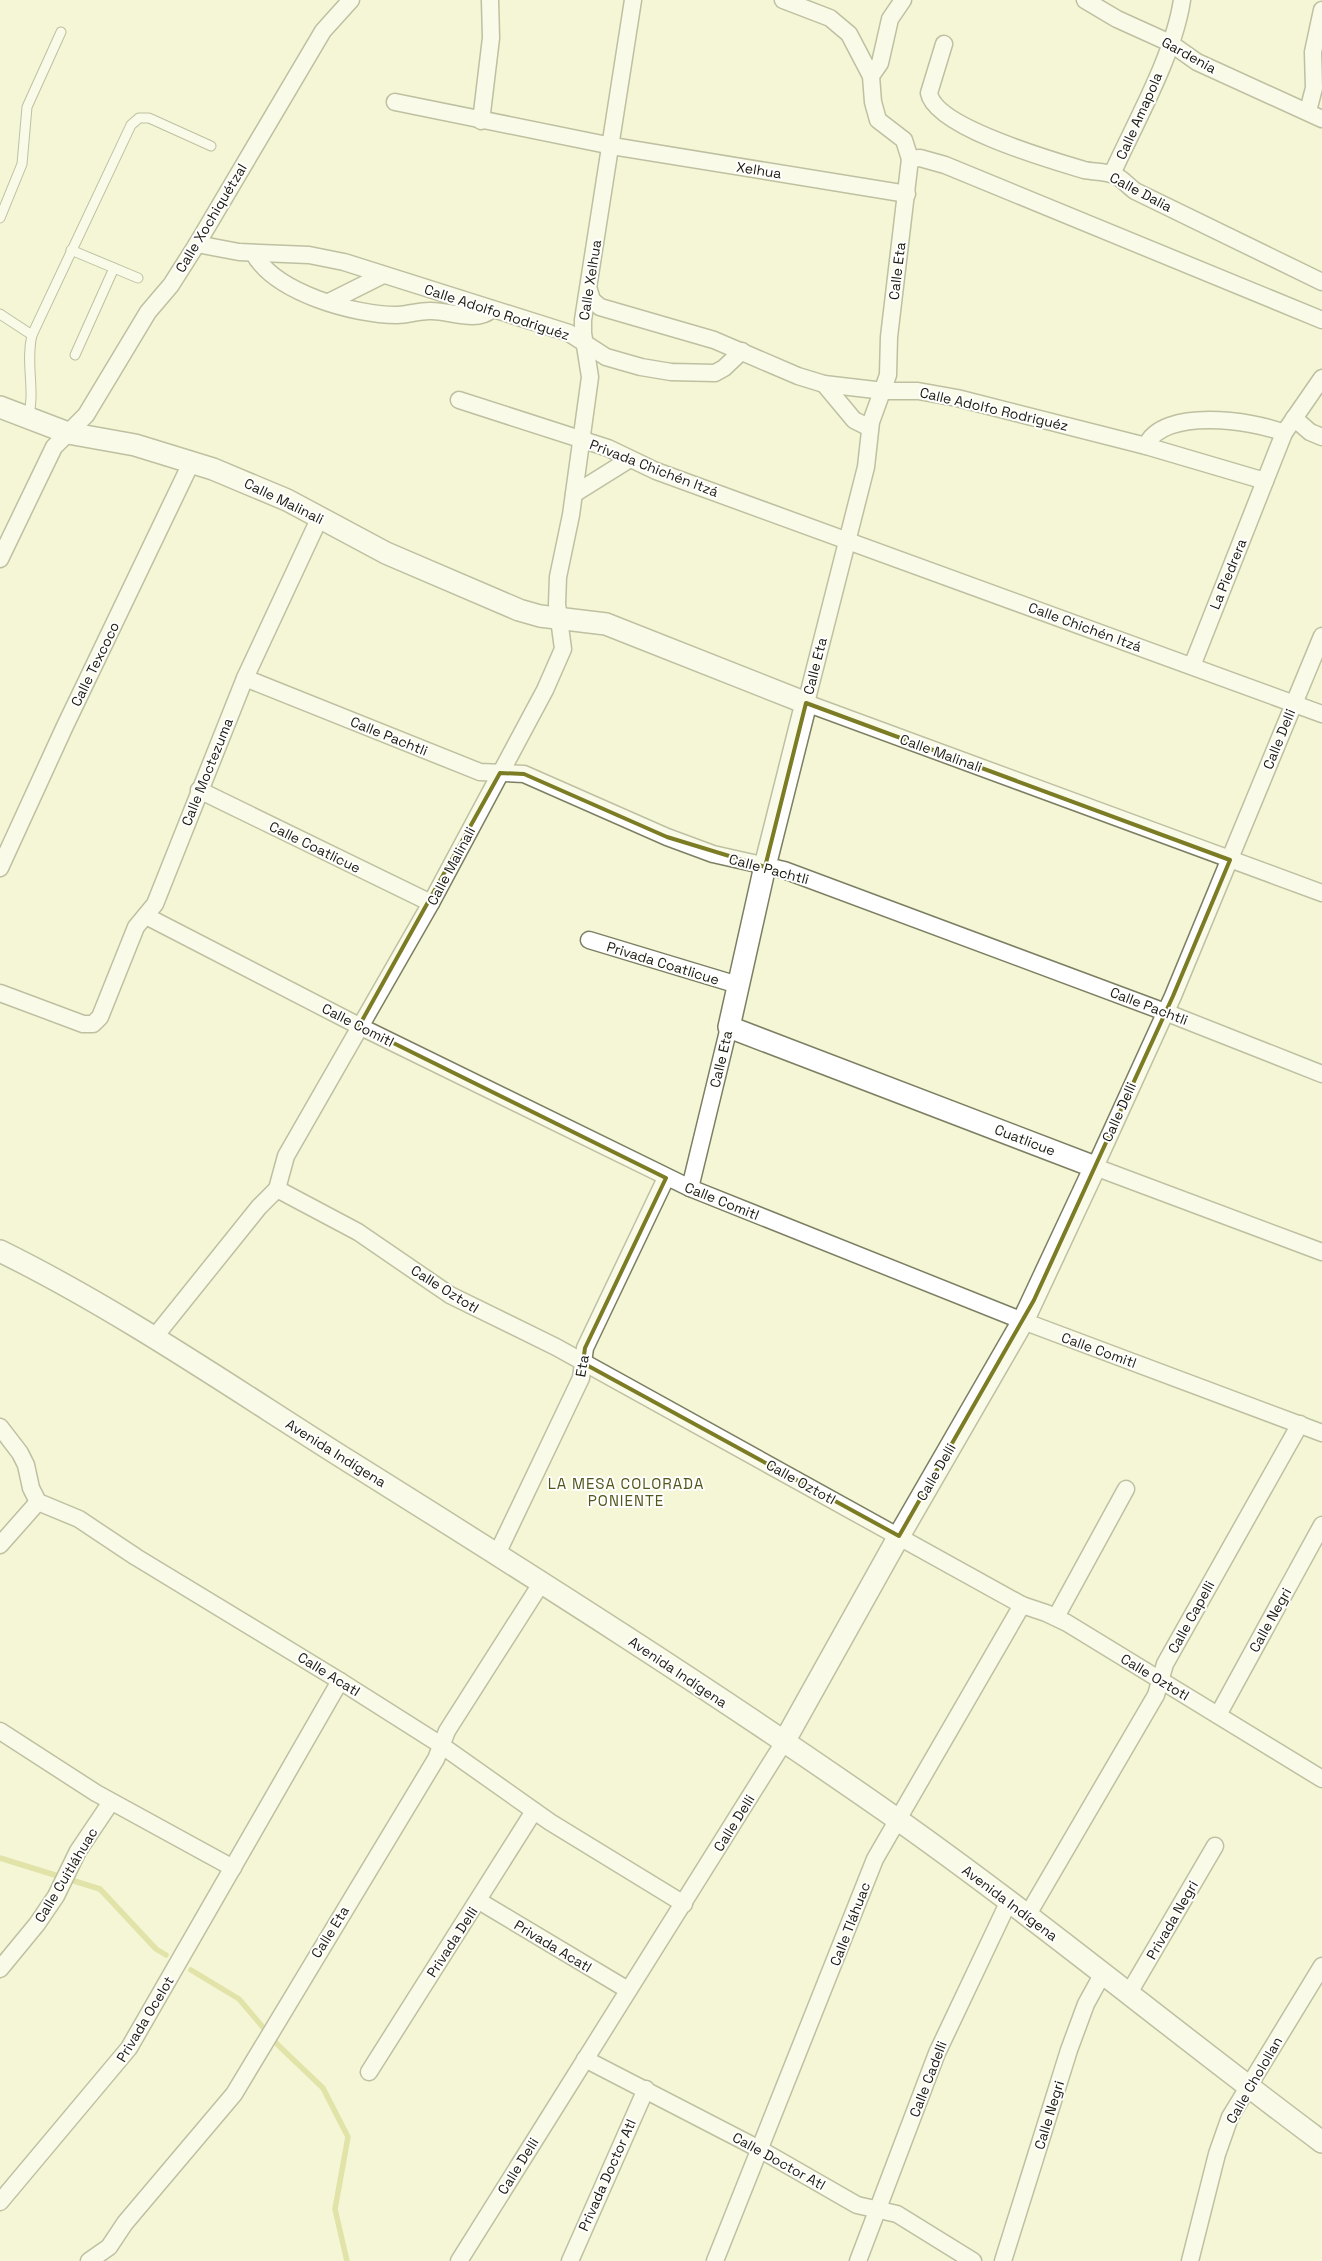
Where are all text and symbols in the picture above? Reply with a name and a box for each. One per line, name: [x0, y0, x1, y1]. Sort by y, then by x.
street label: Gardenia: [1159, 33, 1219, 77]
street label: Calle Amapola: [1112, 70, 1166, 162]
street label: Xelhua: [735, 158, 783, 182]
street label: Calle Xochiquétzal: [171, 160, 251, 276]
street label: Calle Dalia: [1107, 168, 1175, 216]
street label: Calle Xelhua: [575, 238, 605, 322]
street label: Calle Eta: [885, 241, 909, 301]
street label: Calle Adolfo Rodriguéz: [422, 280, 572, 344]
street label: Calle Adolfo Rodriguéz: [918, 383, 1070, 435]
street label: Privada Chichén Itzá: [587, 435, 721, 501]
street label: Calle Malinali: [241, 474, 327, 528]
street label: La Piedrera: [1206, 536, 1250, 612]
street label: Calle Chichén Itzá: [1026, 598, 1144, 656]
street label: Calle Texcoco: [67, 619, 123, 709]
street label: Calle Eta: [799, 636, 831, 696]
street label: Calle Delli: [1259, 706, 1299, 772]
street label: Calle Pachtli: [348, 712, 430, 760]
street label: Calle Moctezuma: [177, 715, 237, 829]
street label: Calle Malinali: [897, 730, 985, 776]
street label: Calle Coatlicue: [266, 817, 364, 877]
street label: Calle Malinali: [423, 824, 479, 908]
street label: Calle Pachtli: [727, 850, 811, 888]
street label: Privada Coatlicue: [605, 937, 721, 989]
street label: Calle Pachtli: [1108, 983, 1190, 1029]
street label: Calle Comitl: [319, 999, 397, 1051]
street label: Calle Eta: [706, 1029, 736, 1089]
street label: Calle Delli: [1098, 1079, 1140, 1145]
street label: Cuatlicue: [992, 1120, 1058, 1160]
street label: Calle Comitl: [682, 1178, 762, 1224]
street label: Calle Oztotl: [408, 1261, 482, 1317]
street label: Calle Comitl: [1059, 1328, 1139, 1372]
street label: Eta: [571, 1353, 593, 1379]
street label: Avenida Indígena: [282, 1415, 390, 1491]
street label: Calle Delli: [912, 1440, 960, 1504]
street label: Calle Oztotl: [763, 1455, 839, 1509]
district label: LA MESA COLORADA PONIENTE: [548, 1474, 704, 1510]
street label: Calle Capelli: [1164, 1577, 1218, 1657]
street label: Calle Negri: [1245, 1585, 1295, 1655]
street label: Avenida Indígena: [625, 1632, 731, 1712]
street label: Calle Acatl: [294, 1648, 364, 1700]
street label: Calle Oztotl: [1117, 1649, 1193, 1705]
street label: Calle Delli: [710, 1791, 758, 1855]
street label: Calle Cuitláhuac: [30, 1824, 102, 1926]
street label: Avenida Indígena: [959, 1861, 1061, 1945]
street label: Privada Negri: [1142, 1877, 1202, 1963]
street label: Calle Tláhuac: [826, 1880, 874, 1968]
street label: Calle Eta: [307, 1903, 353, 1961]
street label: Privada Delli: [422, 1903, 482, 1981]
street label: Privada Acatl: [511, 1916, 595, 1976]
street label: Privada Ocelot: [112, 1973, 178, 2065]
street label: Calle Cholollan: [1222, 2033, 1286, 2127]
street label: Calle Cadelli: [905, 2038, 951, 2120]
street label: Calle Negri: [1030, 2078, 1068, 2152]
street label: Privada Doctor Atl: [574, 2116, 640, 2234]
street label: Calle Doctor Atl: [729, 2128, 829, 2194]
street label: Calle Delli: [494, 2134, 542, 2198]

